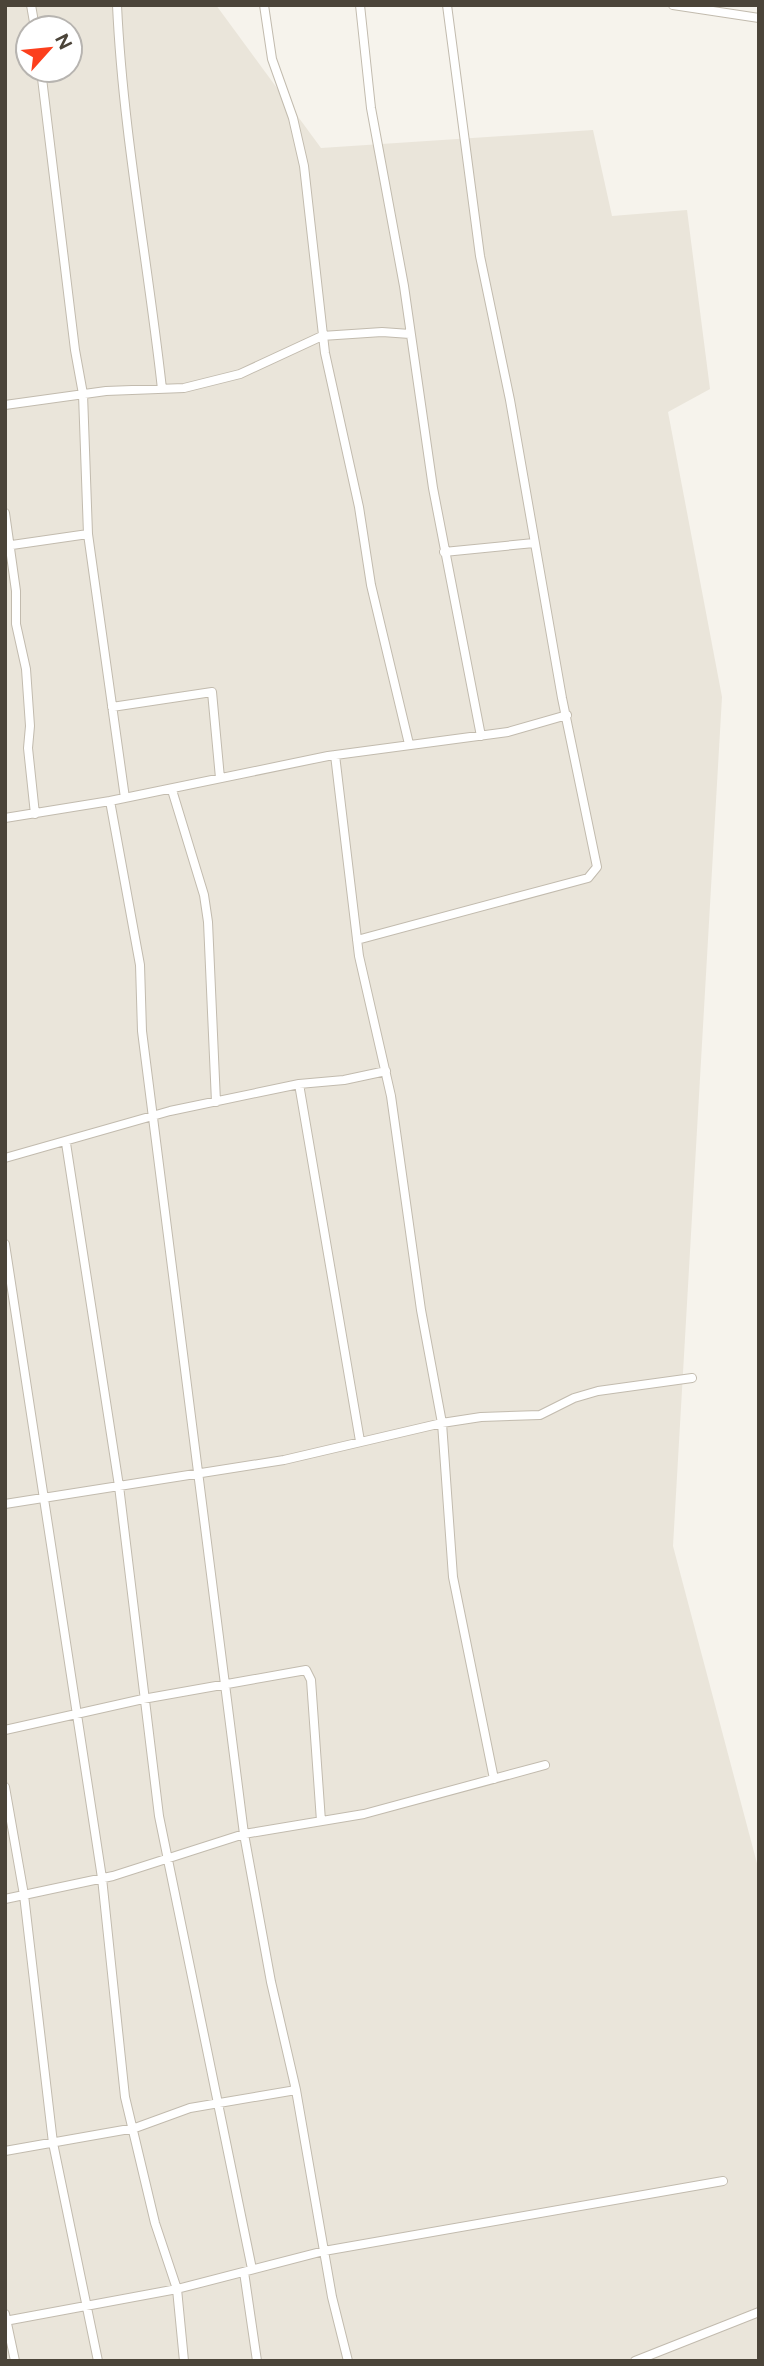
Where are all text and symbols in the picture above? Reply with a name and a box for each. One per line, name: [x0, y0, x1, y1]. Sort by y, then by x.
north arrow: [14, 14, 84, 84]
text: N: [50, 30, 77, 53]

